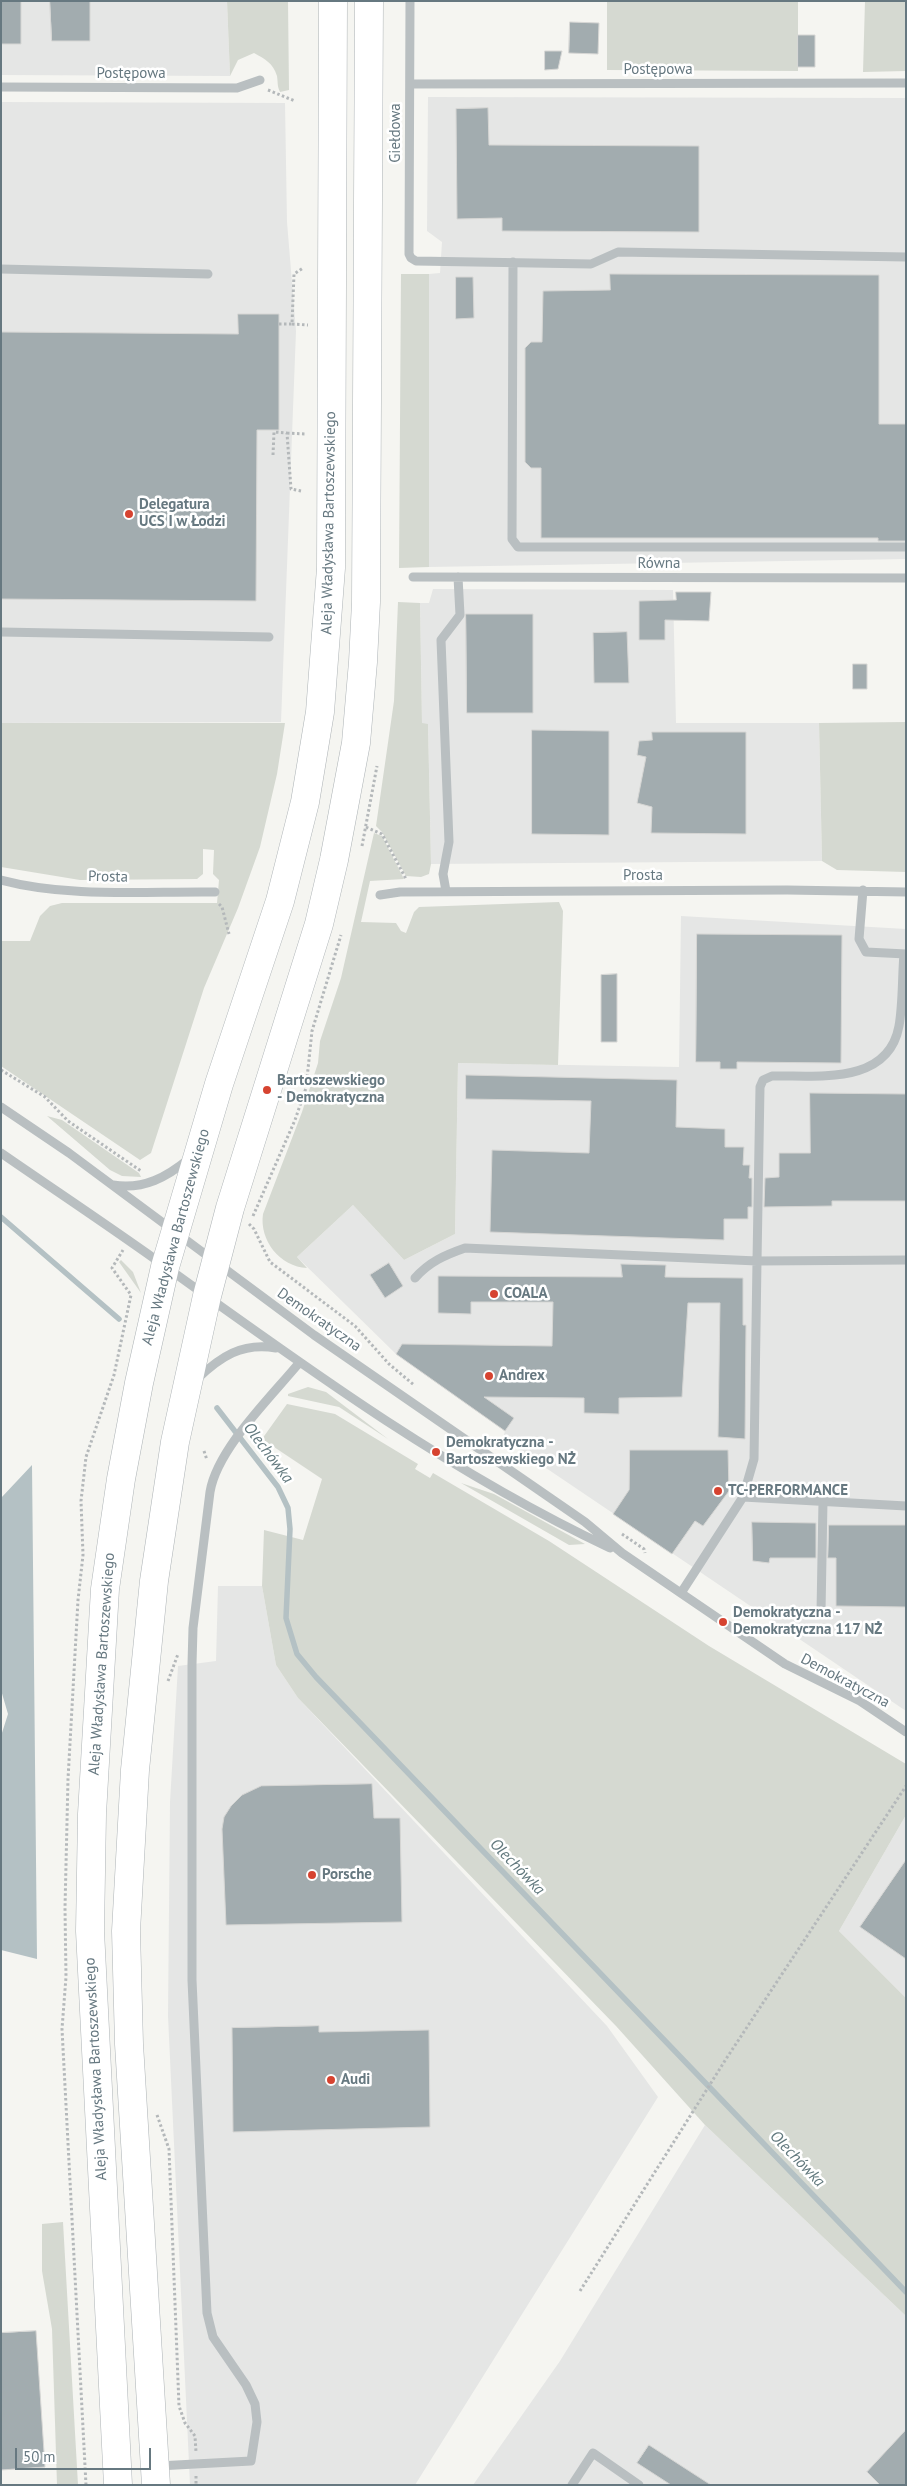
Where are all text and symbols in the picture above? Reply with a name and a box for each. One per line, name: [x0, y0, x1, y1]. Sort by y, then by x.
street label: Postępowa: [623, 61, 693, 79]
street label: Postępowa: [96, 65, 166, 83]
street label: Giełdowa: [387, 103, 405, 163]
street label: Aleja Władysława Bartoszewskiego: [318, 411, 340, 635]
place label: Delegatura UCS I w Łodzi: [139, 496, 226, 531]
marker: Delegatura UCS I w Łodzi: [123, 508, 135, 520]
street label: Równa: [638, 555, 680, 573]
street label: Prosta: [623, 867, 663, 885]
street label: Prosta: [88, 868, 128, 886]
place label: Bartoszewskiego - Demokratyczna: [277, 1072, 385, 1107]
marker: Bartoszewskiego - Demokratyczna: [261, 1084, 273, 1096]
street label: Aleja Władysława Bartoszewskiego: [138, 1127, 214, 1347]
street label: Demokratyczna: [274, 1284, 364, 1356]
place label: COALA: [504, 1285, 548, 1303]
marker: COALA: [488, 1288, 500, 1300]
place label: Andrex: [499, 1367, 545, 1385]
marker: Andrex: [483, 1370, 495, 1382]
water label: Olechówka: [239, 1419, 297, 1487]
place label: Demokratyczna - Bartoszewskiego NŻ: [446, 1434, 576, 1469]
marker: Demokratyczna - Bartoszewskiego NŻ: [430, 1446, 442, 1458]
place label: TC-PERFORMANCE: [728, 1482, 848, 1500]
marker: TC-PERFORMANCE: [712, 1485, 724, 1497]
street label: Aleja Władysława Bartoszewskiego: [85, 1552, 119, 1776]
place label: Demokratyczna - Demokratyczna 117 NŻ: [733, 1604, 882, 1639]
marker: Demokratyczna - Demokratyczna 117 NŻ: [717, 1616, 729, 1628]
street label: Demokratyczna: [797, 1650, 893, 1712]
water label: Olechówka: [486, 1835, 548, 1899]
place label: Porsche: [322, 1866, 372, 1884]
marker: Porsche: [306, 1869, 318, 1881]
street label: Aleja Władysława Bartoszewskiego: [81, 1957, 111, 2181]
place label: Audi: [341, 2071, 370, 2089]
marker: Audi: [325, 2074, 337, 2086]
water label: Olechówka: [766, 2127, 828, 2191]
scale bar: [18, 2438, 154, 2470]
text: 50 m: [23, 2447, 56, 2466]

